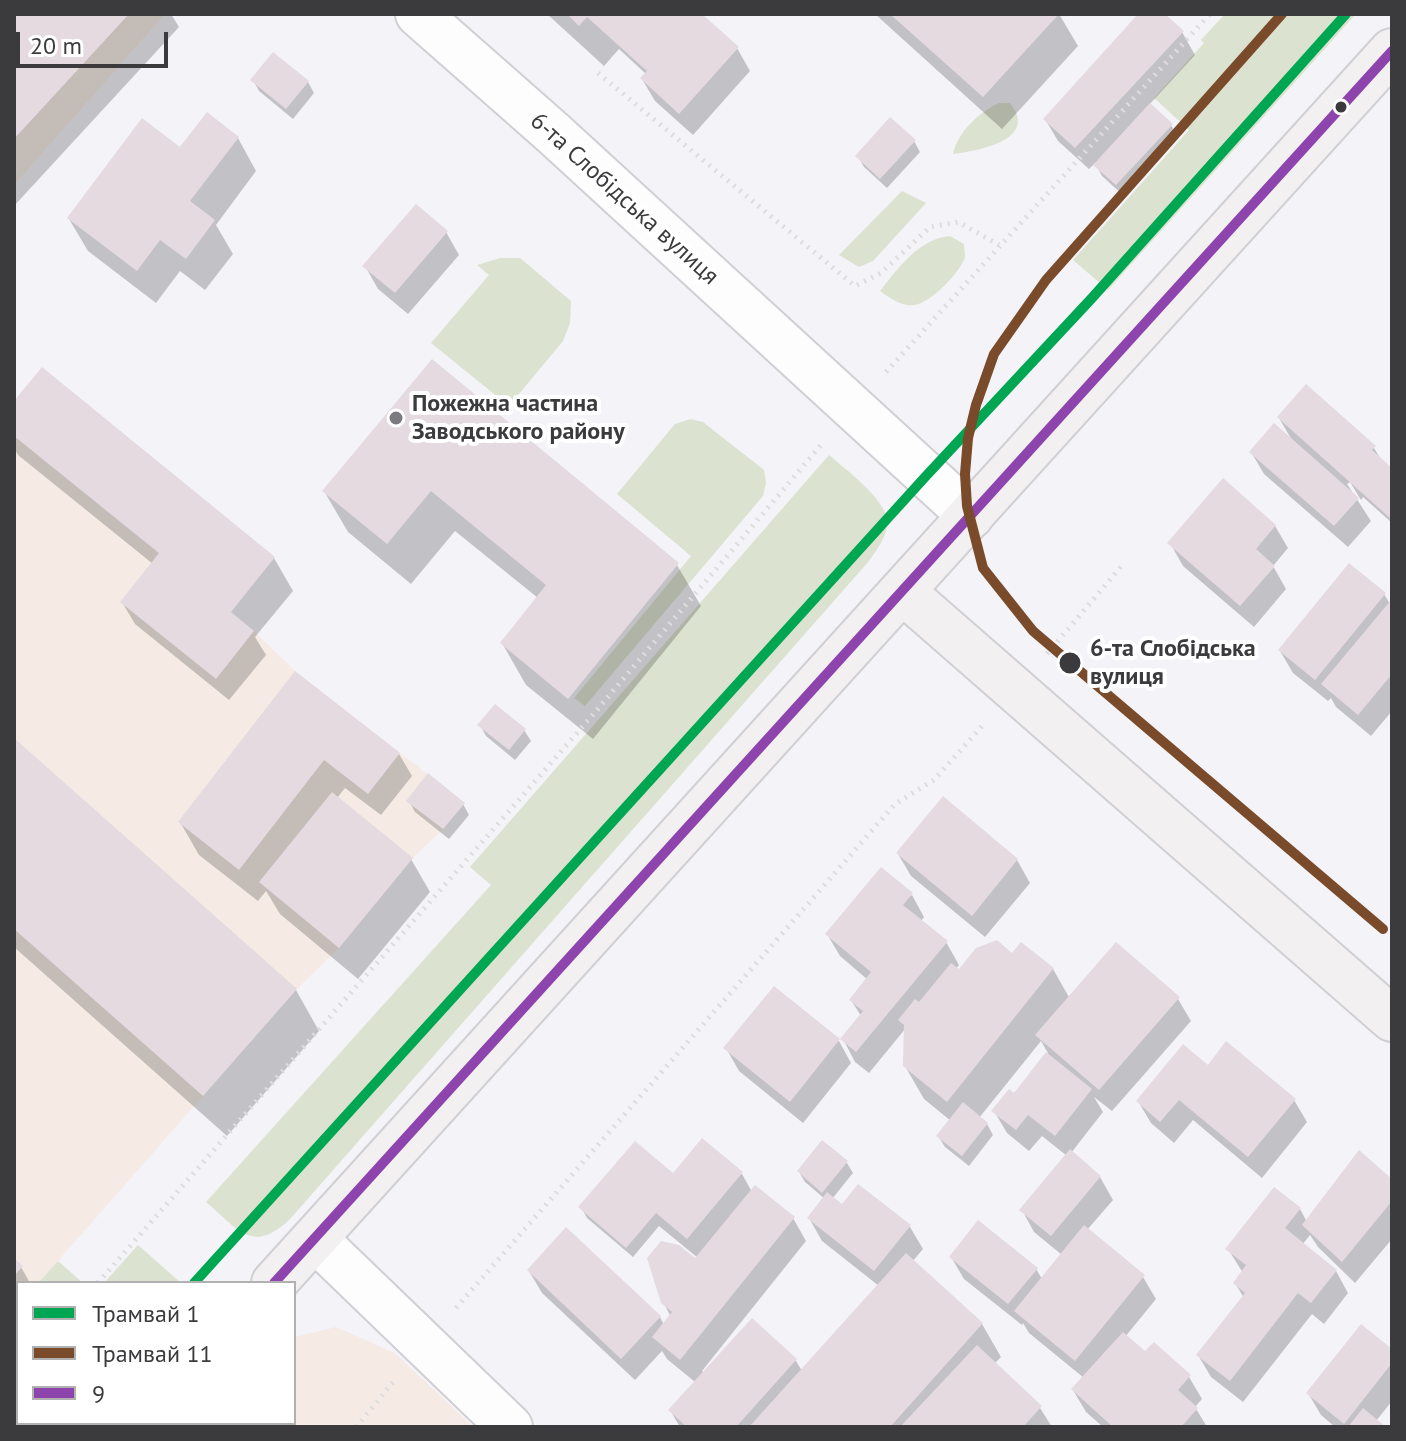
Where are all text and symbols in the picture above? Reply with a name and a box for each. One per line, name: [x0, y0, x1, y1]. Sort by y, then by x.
scale bar: [20, 16, 172, 66]
text: 20 m: [30, 30, 82, 61]
unlabelled marker: [1333, 99, 1349, 115]
street label: 6-та Слобідська вулиця: [524, 107, 724, 291]
place label: Пожежна частина Заводського району: [412, 390, 625, 446]
marker: Пожежна частина Заводського району: [387, 409, 405, 427]
place label: 6-та Слобідська вулиця: [1090, 635, 1256, 691]
marker: 6-та Слобідська вулиця: [1057, 650, 1083, 676]
legend: [16, 1281, 296, 1425]
text: Трамвай 1: [92, 1298, 200, 1329]
text: Трамвай 11: [92, 1338, 213, 1369]
text: 9: [92, 1378, 105, 1409]

